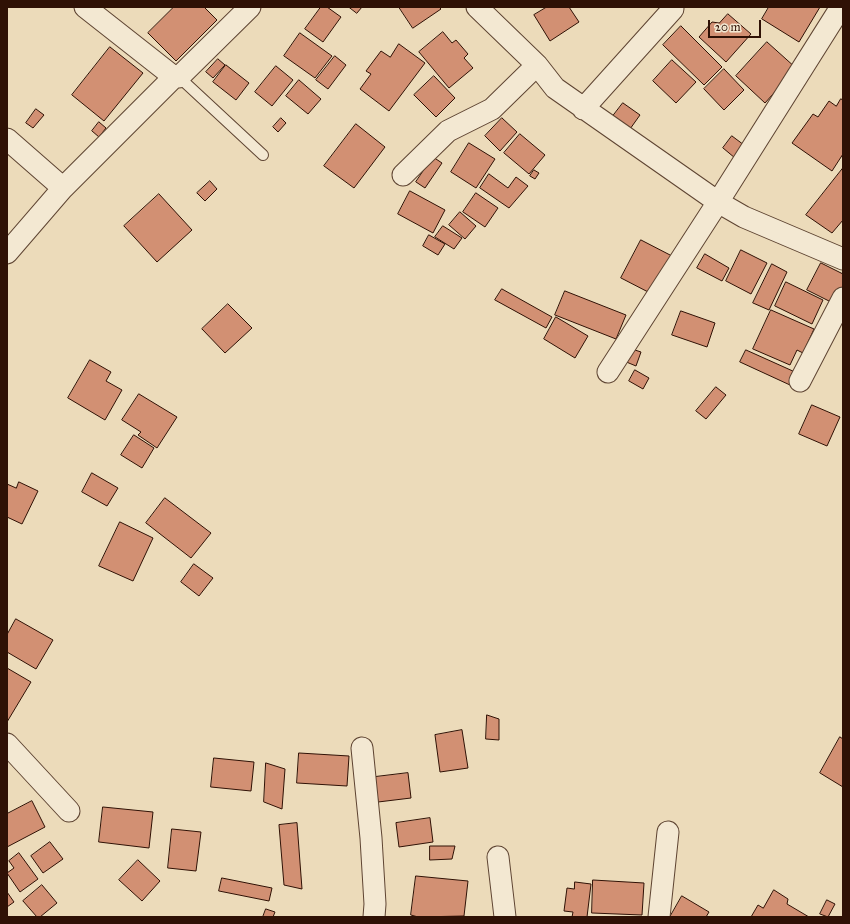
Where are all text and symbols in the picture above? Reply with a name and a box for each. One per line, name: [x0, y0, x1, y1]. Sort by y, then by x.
scale bar: [710, 12, 763, 38]
text: 20 m: [715, 20, 741, 34]

